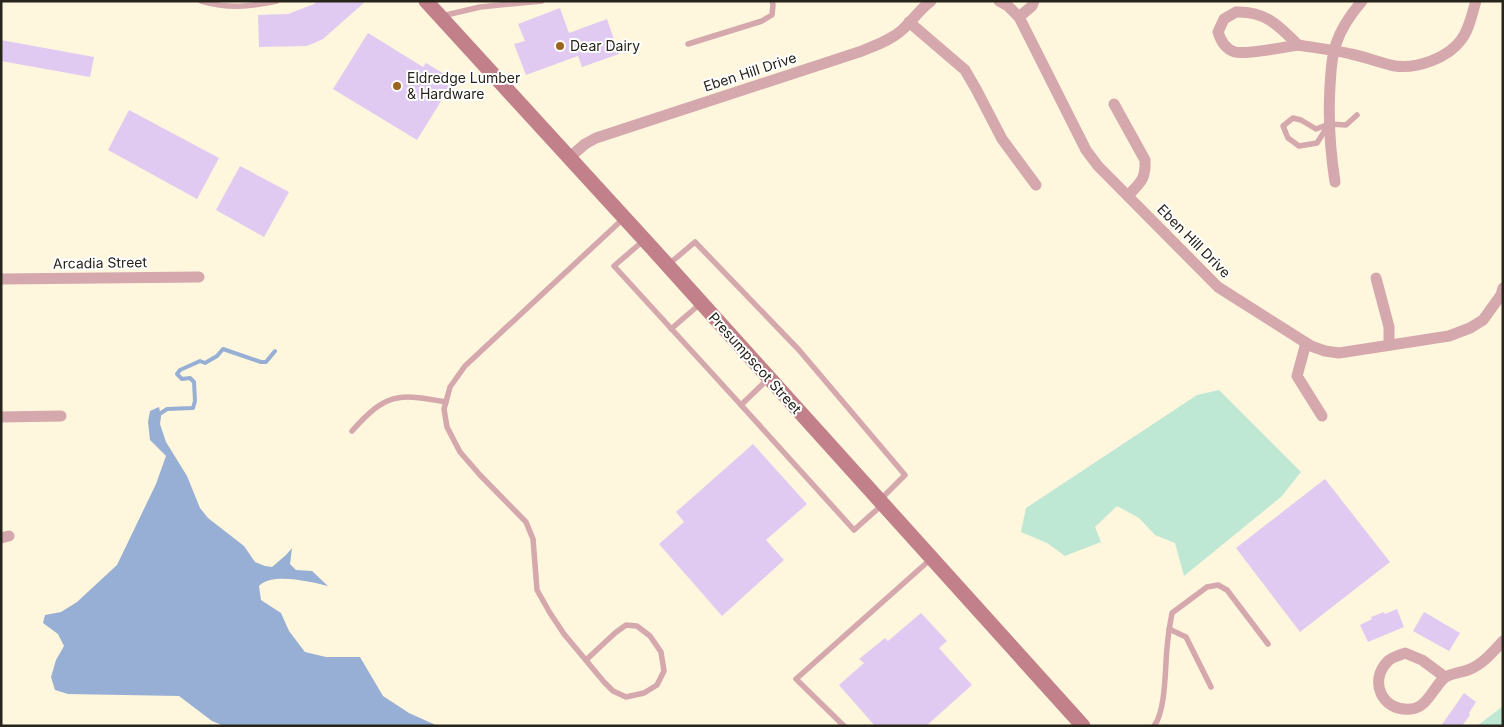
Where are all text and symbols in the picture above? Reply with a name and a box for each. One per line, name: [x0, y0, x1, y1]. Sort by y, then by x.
place label: Dear Dairy: [570, 37, 640, 54]
marker: Dear Dairy: [554, 40, 566, 52]
street label: Eben Hill Drive: [701, 49, 798, 95]
place label: Eldredge Lumber & Hardware: [407, 69, 520, 102]
marker: Eldredge Lumber & Hardware: [391, 80, 403, 92]
street label: Eben Hill Drive: [1154, 200, 1235, 281]
street label: Arcadia Street: [53, 253, 148, 272]
street label: Presumpscot Street: [705, 309, 806, 417]

